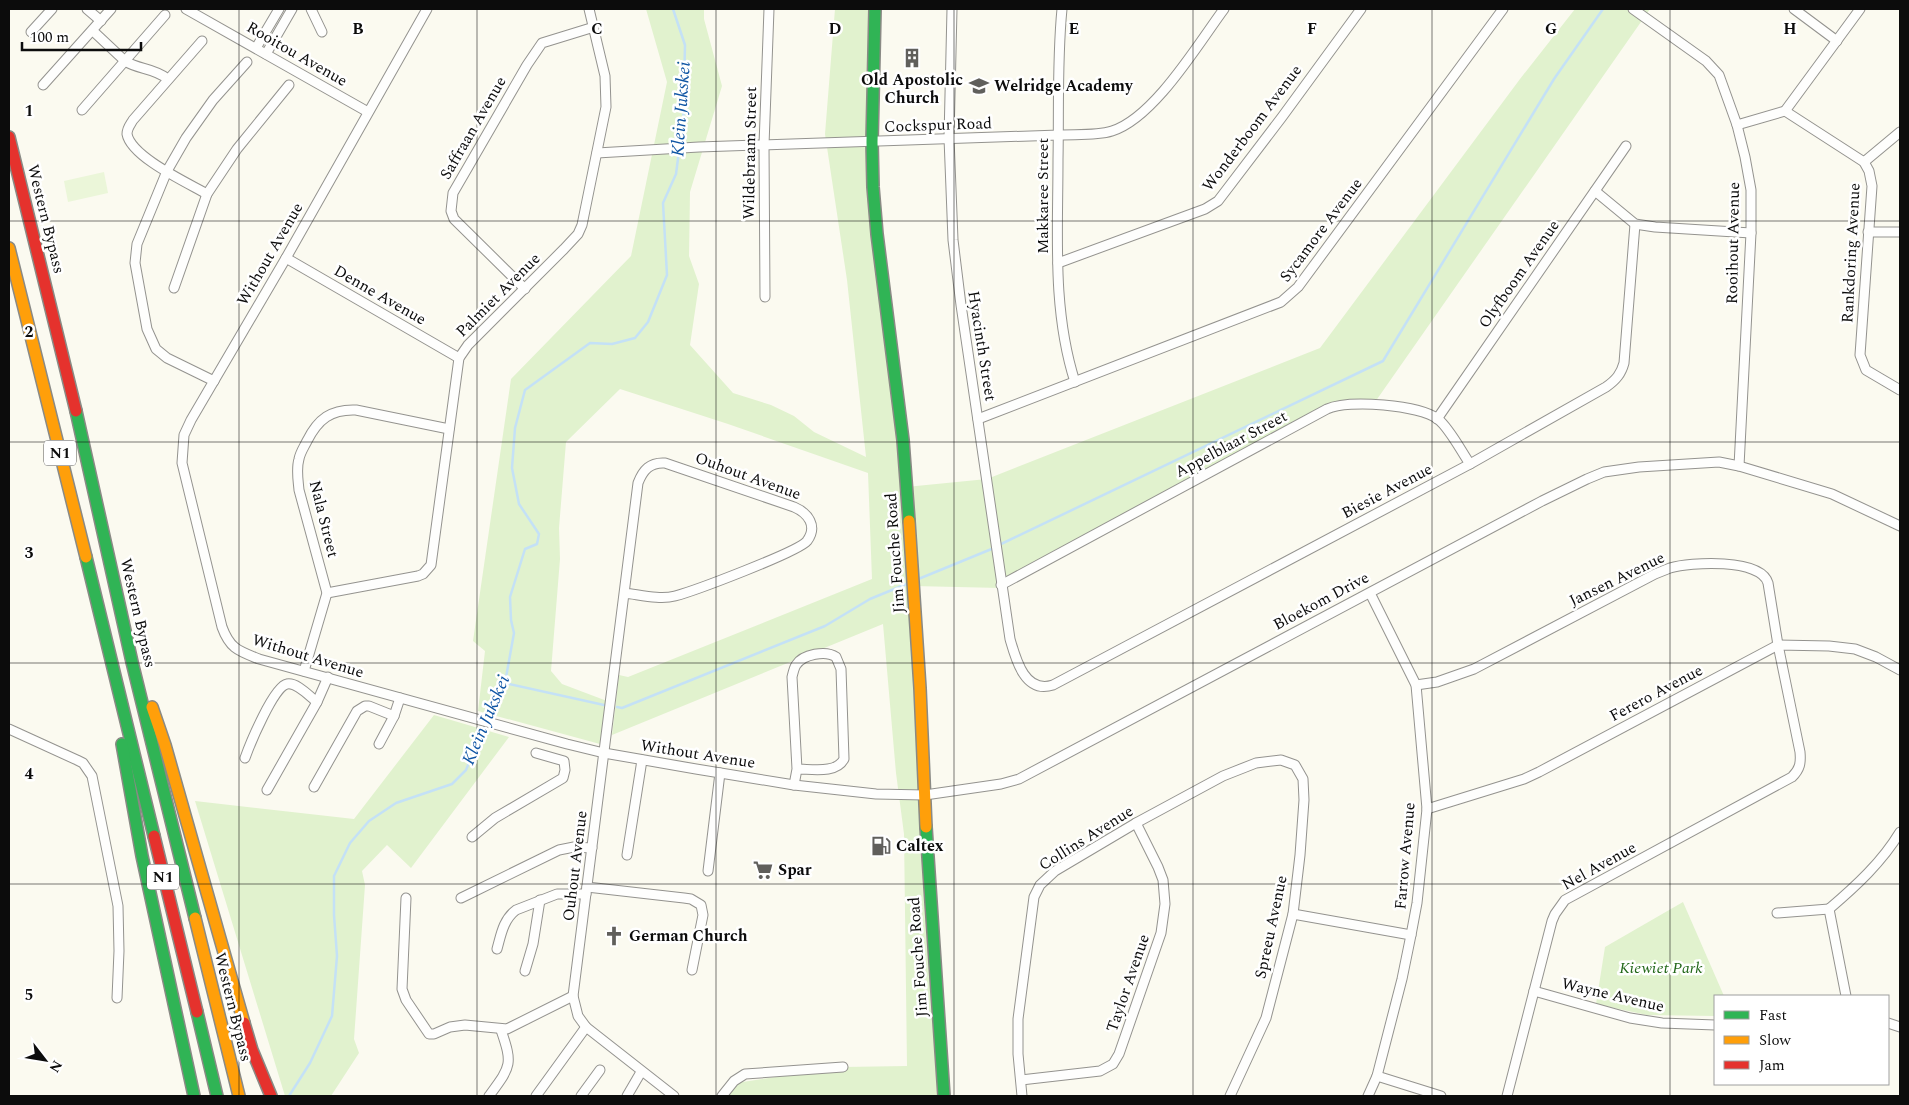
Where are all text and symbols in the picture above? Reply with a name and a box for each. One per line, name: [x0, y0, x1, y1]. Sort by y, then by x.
street label: Rooitou Avenue: [242, 15, 352, 93]
text: B: [352, 17, 364, 41]
text: C: [591, 17, 603, 41]
text: D: [829, 17, 842, 41]
text: E: [1069, 17, 1079, 41]
text: F: [1307, 17, 1317, 41]
text: G: [1545, 17, 1557, 41]
text: H: [1783, 17, 1797, 41]
scale bar: [22, 20, 141, 52]
text: 100 m: [30, 26, 69, 49]
building icon: Old Apostolic Church: [901, 47, 923, 69]
water label: Klein Jukskei: [664, 60, 698, 158]
street label: Wonderboom Avenue: [1196, 60, 1308, 196]
place label: Old Apostolic Church: [861, 68, 963, 110]
street label: Saffraan Avenue: [434, 72, 512, 184]
place label: Welridge Academy: [994, 74, 1134, 98]
school or university icon: Welridge Academy: [968, 75, 990, 97]
street label: Wildebraam Street: [737, 86, 763, 220]
text: 1: [25, 99, 33, 123]
street label: Cockspur Road: [884, 111, 992, 139]
street label: Makkaree Street: [1031, 138, 1055, 254]
street label: Western Bypass: [21, 162, 71, 276]
street label: Sycamore Avenue: [1274, 173, 1368, 287]
street label: Rooihout Avenue: [1720, 182, 1746, 304]
street label: Rankdoring Avenue: [1835, 182, 1867, 324]
street label: Without Avenue: [231, 198, 309, 310]
street label: Olyfboom Avenue: [1473, 215, 1565, 333]
street label: Palmiet Avenue: [450, 247, 546, 343]
street label: Denne Avenue: [329, 259, 431, 331]
street label: Hyacinth Street: [961, 289, 1003, 403]
text: 2: [25, 320, 34, 344]
street label: Appelblaar Street: [1170, 404, 1292, 484]
road number: N1: [44, 440, 76, 466]
street label: Ouhout Avenue: [692, 446, 804, 506]
street label: Biesie Avenue: [1337, 457, 1437, 525]
street label: Nala Street: [303, 478, 345, 560]
street label: Jim Fouche Road: [879, 492, 911, 614]
text: 3: [25, 541, 34, 565]
street label: Jansen Avenue: [1565, 545, 1669, 613]
street label: Western Bypass: [114, 556, 162, 670]
street label: Bloekom Drive: [1269, 566, 1373, 636]
street label: Without Avenue: [249, 628, 367, 684]
street label: Ferero Avenue: [1605, 658, 1707, 728]
water label: Klein Jukskei: [455, 671, 517, 769]
street label: Without Avenue: [639, 733, 757, 775]
text: 4: [25, 762, 34, 786]
street label: Collins Avenue: [1034, 799, 1138, 877]
street label: Farrow Avenue: [1388, 801, 1422, 911]
street label: Ouhout Avenue: [556, 809, 594, 923]
place label: Caltex: [896, 834, 944, 858]
fuel station icon: Caltex: [870, 835, 892, 857]
street label: Nel Avenue: [1557, 836, 1641, 896]
place label: Spar: [778, 858, 812, 882]
supermarket icon: Spar: [752, 859, 774, 881]
road number: N1: [147, 864, 179, 890]
street label: Spreeu Avenue: [1248, 873, 1294, 981]
street label: Jim Fouche Road: [902, 896, 934, 1018]
place label: German Church: [629, 924, 748, 948]
church icon: German Church: [603, 925, 625, 947]
street label: Taylor Avenue: [1100, 931, 1156, 1035]
street label: Western Bypass: [208, 950, 258, 1064]
park label: Kiewiet Park: [1619, 956, 1703, 980]
street label: Wayne Avenue: [1559, 972, 1667, 1018]
text: 5: [25, 983, 33, 1007]
legend: [1714, 995, 1889, 1085]
text: Fast: [1759, 1004, 1787, 1027]
text: Slow: [1759, 1029, 1791, 1052]
north arrow: [20, 1035, 70, 1085]
text: Jam: [1759, 1054, 1785, 1077]
text: N: [44, 1056, 68, 1077]

